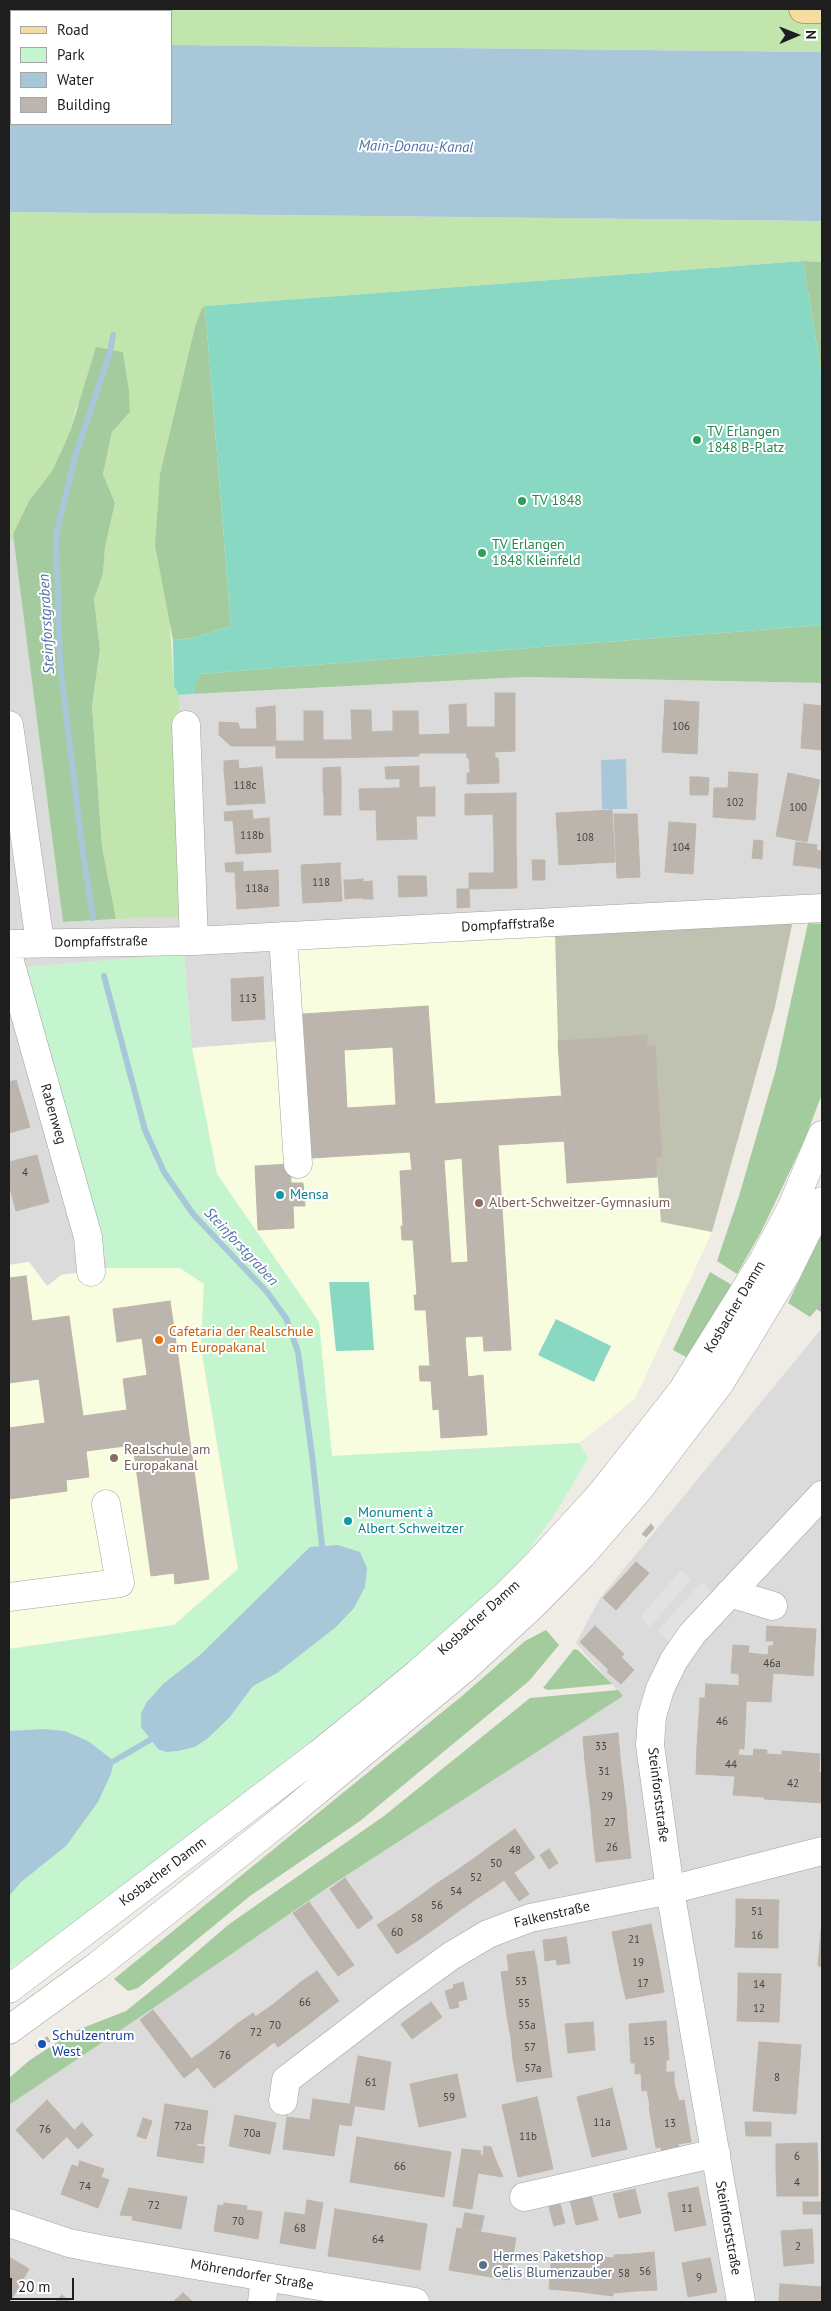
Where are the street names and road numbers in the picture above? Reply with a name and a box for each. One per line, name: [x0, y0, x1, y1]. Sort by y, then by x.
street label: Dompfaffstraße: [461, 914, 555, 936]
street label: Dompfaffstraße: [54, 933, 148, 951]
street label: Rabenweg: [36, 1082, 70, 1146]
street label: Kosbacher Damm: [701, 1258, 769, 1356]
street label: Kosbacher Damm: [435, 1577, 523, 1659]
street label: Steinforststraße: [644, 1747, 672, 1843]
street label: Kosbacher Damm: [116, 1834, 210, 1910]
street label: Falkenstraße: [512, 1898, 592, 1932]
street label: Steinforststraße: [711, 2180, 745, 2276]
street label: Möhrendorfer Straße: [189, 2256, 315, 2294]

